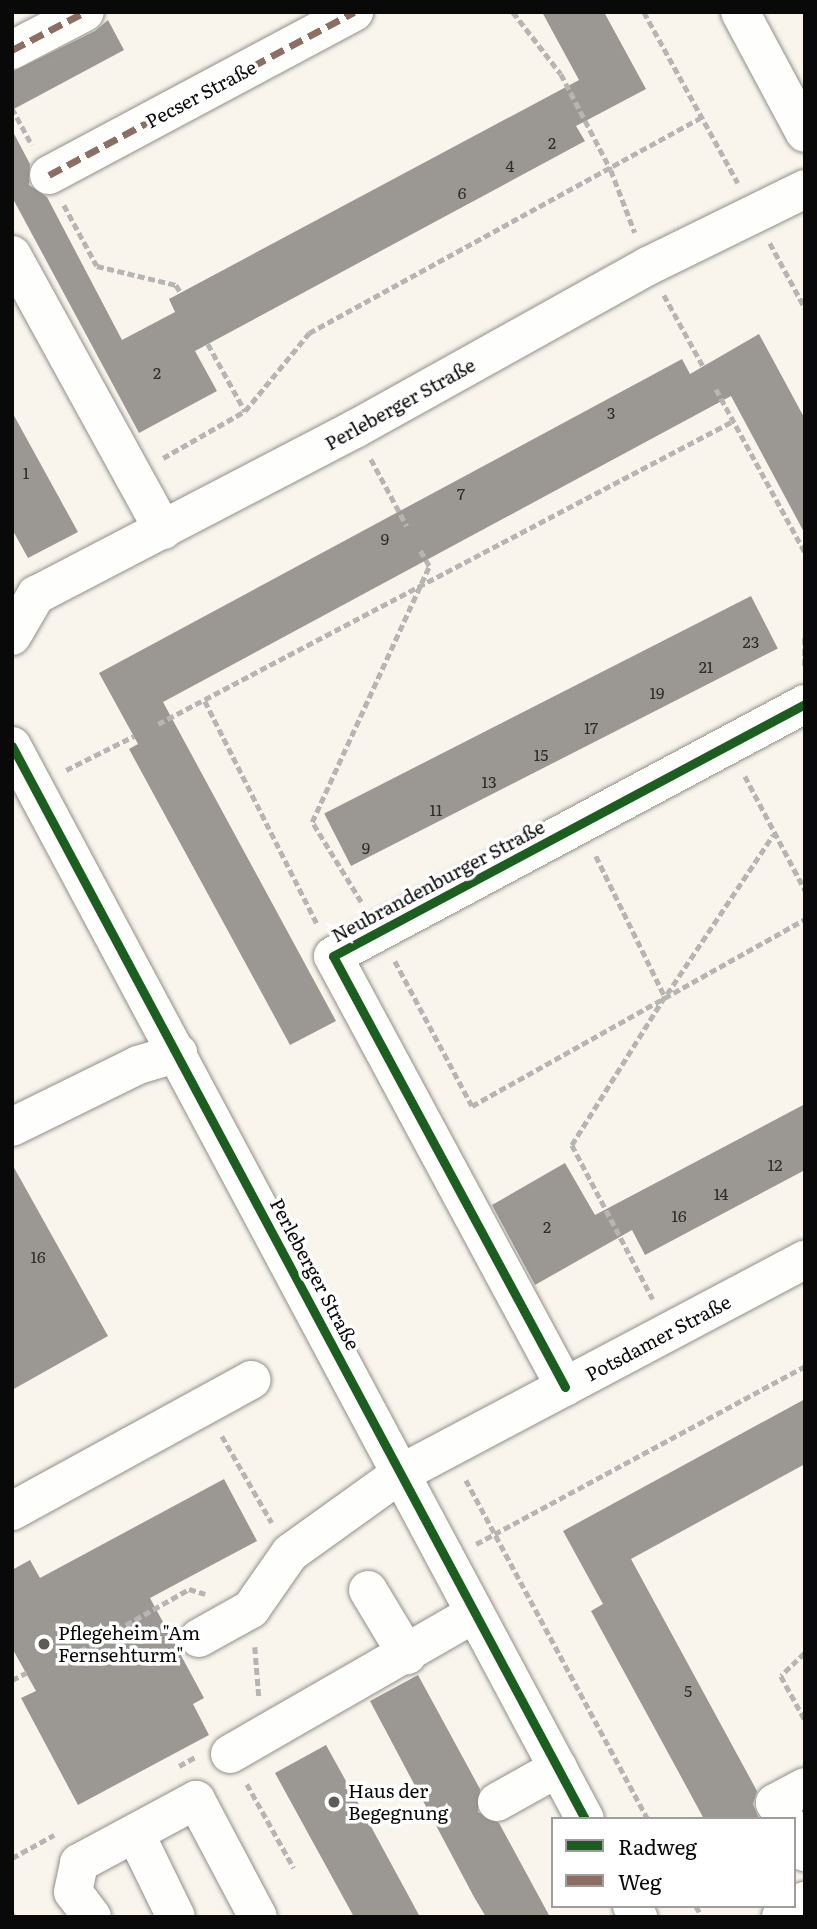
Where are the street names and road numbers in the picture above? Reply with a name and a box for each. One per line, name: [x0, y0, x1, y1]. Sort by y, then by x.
street label: Pecser Straße: [142, 55, 260, 133]
street label: Perleberger Straße: [321, 353, 479, 455]
street label: Neubrandenburger Straße: [328, 815, 548, 947]
street label: Perleberger Straße: [265, 1194, 365, 1354]
street label: Potsdamer Straße: [582, 1290, 734, 1386]

